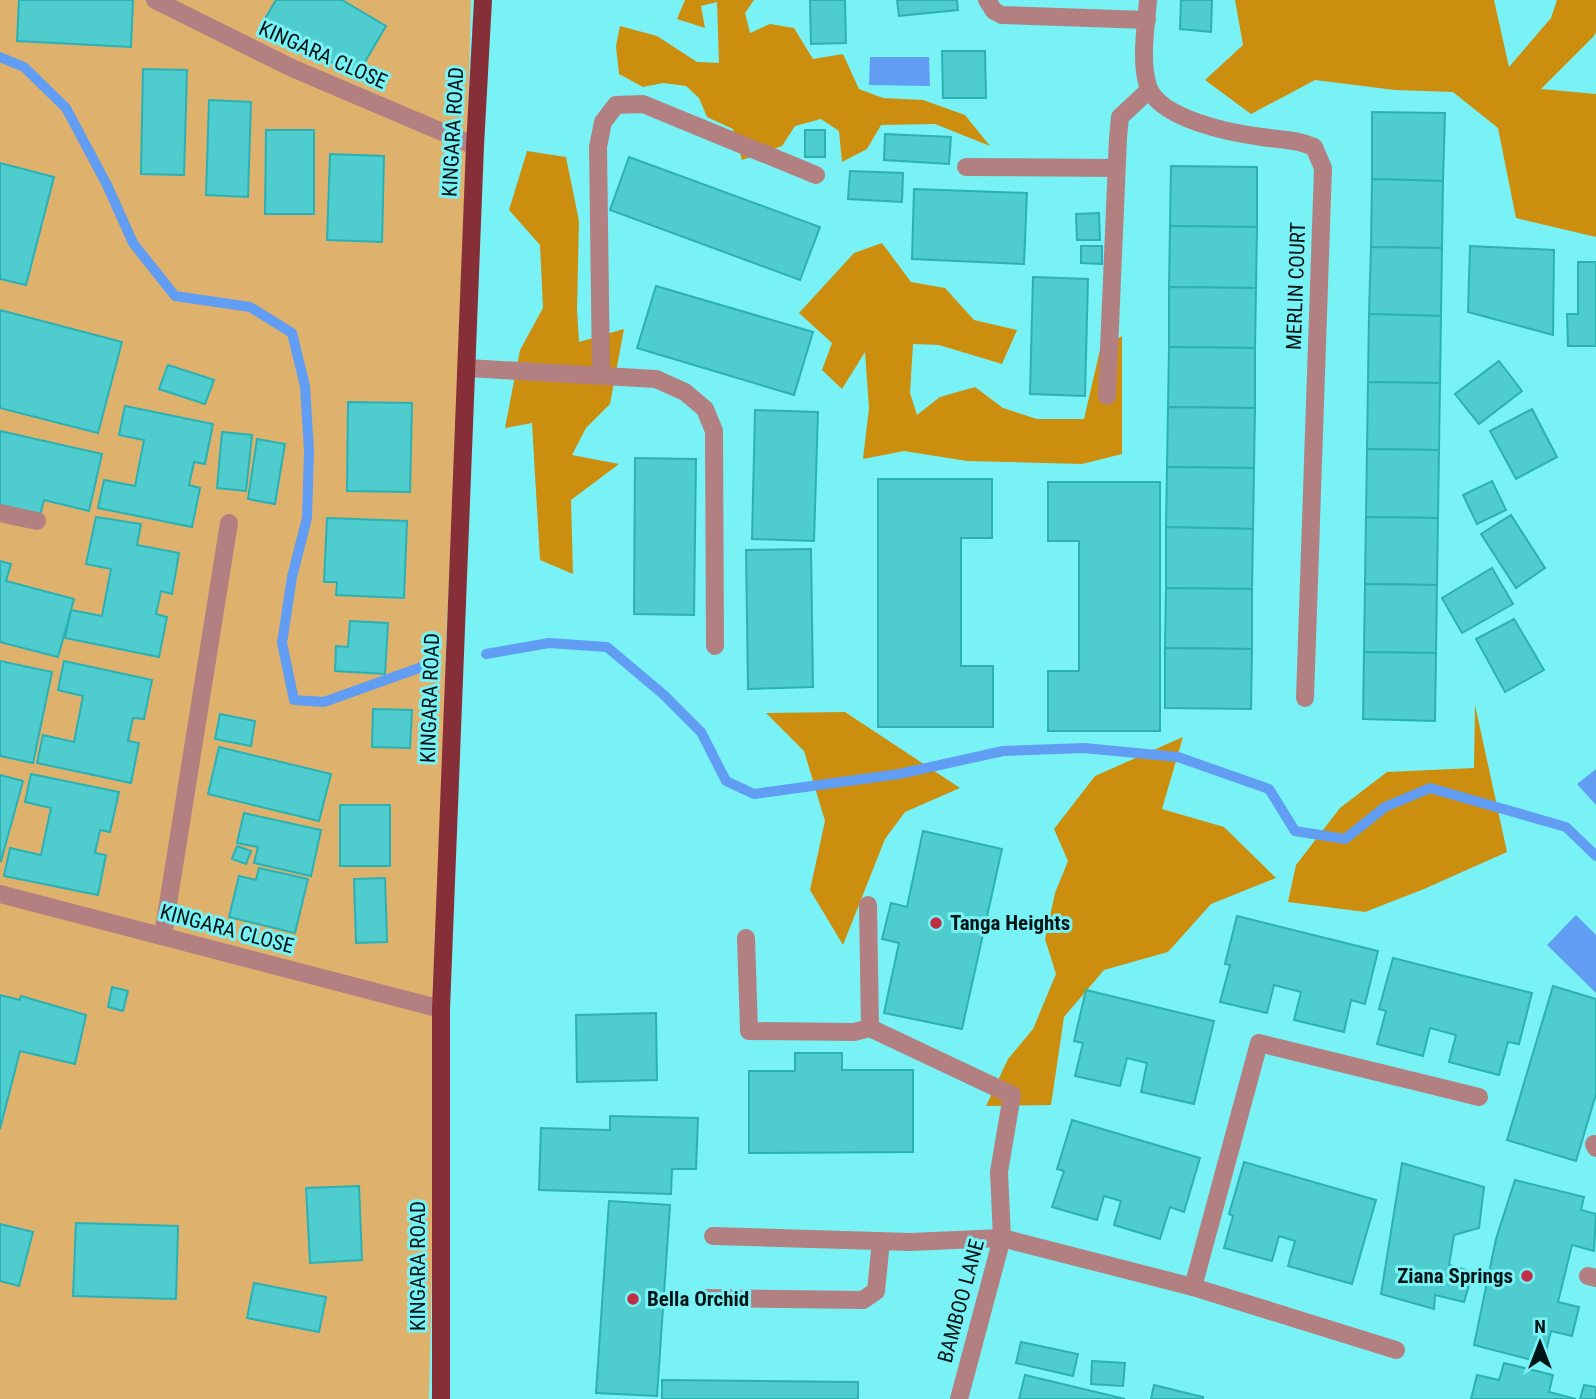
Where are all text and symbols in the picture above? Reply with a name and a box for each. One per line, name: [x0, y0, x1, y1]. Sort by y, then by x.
street label: KINGARA CLOSE: [255, 16, 391, 94]
street label: KINGARA ROAD: [438, 66, 468, 198]
street label: MERLIN COURT: [1282, 222, 1310, 350]
street label: KINGARA ROAD: [416, 633, 444, 763]
street label: KINGARA CLOSE: [157, 900, 297, 958]
place label: Tanga Heights: [950, 911, 1070, 935]
marker: Tanga Heights: [928, 915, 944, 931]
street label: KINGARA ROAD: [406, 1201, 430, 1331]
street label: BAMBOO LANE: [933, 1237, 989, 1365]
place label: Ziana Springs: [1397, 1264, 1513, 1288]
marker: Ziana Springs: [1519, 1268, 1535, 1284]
place label: Bella Orchid: [647, 1287, 749, 1311]
marker: Bella Orchid: [625, 1291, 641, 1307]
north arrow: [1505, 1308, 1575, 1378]
text: N: [1534, 1315, 1546, 1338]

